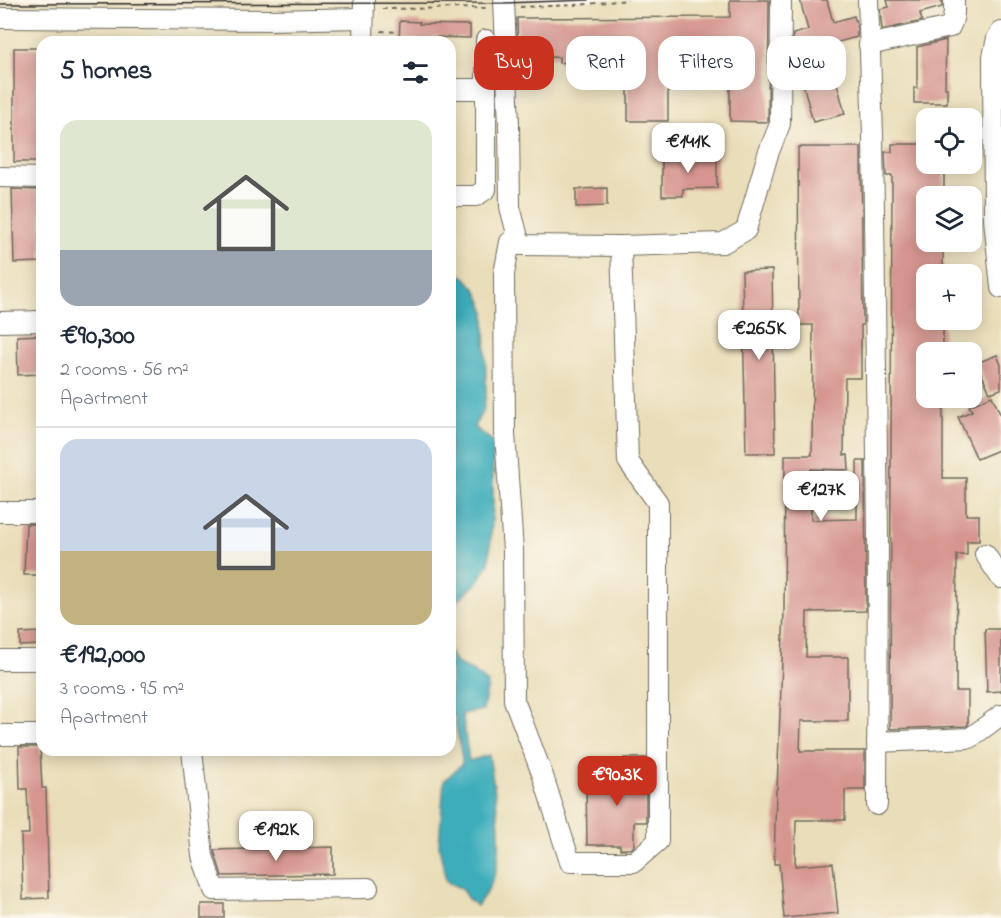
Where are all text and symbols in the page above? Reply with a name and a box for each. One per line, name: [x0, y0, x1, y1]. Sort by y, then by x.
chip: Buy: [474, 36, 554, 90]
chip: Rent: [566, 36, 646, 90]
chip: Filters: [658, 36, 755, 90]
chip: New: [767, 36, 846, 90]
text: 5 homes: [60, 53, 152, 91]
icon: filters: [399, 56, 432, 89]
map controls: [916, 108, 982, 408]
button: locate: [916, 108, 982, 174]
pin: €141K: [646, 123, 730, 174]
text: €141K: [666, 128, 710, 157]
icon: home: [192, 159, 300, 267]
button: layers: [916, 186, 982, 252]
button: +: [916, 264, 982, 330]
pin: €265K: [717, 310, 801, 361]
text: €265K: [732, 315, 786, 344]
text: €90,300: [60, 318, 135, 356]
button: −: [916, 342, 982, 408]
text: 2 rooms · 56 m²: [60, 356, 189, 385]
text: Apartment: [60, 385, 148, 414]
pin: €127K: [779, 471, 863, 522]
text: €127K: [797, 476, 845, 505]
icon: home: [192, 478, 300, 586]
text: €192,000: [60, 637, 145, 675]
text: 3 rooms · 95 m²: [60, 675, 184, 704]
text: Apartment: [60, 704, 148, 733]
pin: €90.3K: [568, 756, 666, 807]
text: €90.3K: [592, 761, 642, 790]
pin: €192K: [234, 811, 318, 862]
text: €192K: [253, 816, 299, 845]

